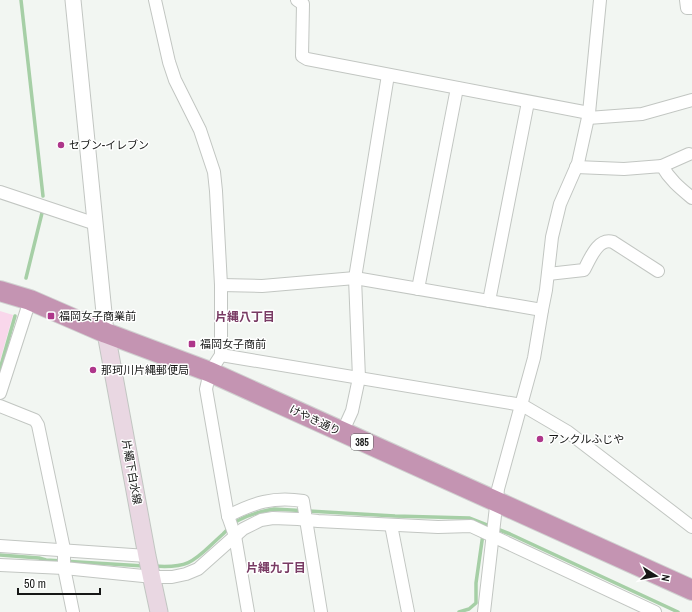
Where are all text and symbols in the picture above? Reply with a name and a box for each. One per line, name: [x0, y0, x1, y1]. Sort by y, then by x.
place label: セブン-イレブン: [69, 138, 149, 152]
marker: セブン-イレブン: [56, 140, 66, 150]
place label: 福岡女子商業前: [59, 309, 136, 323]
district label: 片縄八丁目: [215, 309, 275, 325]
marker: 福岡女子商業前: [46, 311, 56, 321]
place label: 福岡女子商前: [200, 337, 266, 351]
marker: 福岡女子商前: [187, 339, 197, 349]
place label: 那珂川片縄郵便局: [101, 363, 189, 377]
marker: 那珂川片縄郵便局: [88, 365, 98, 375]
street label: けやき通り: [287, 402, 343, 438]
place label: アンクルふじや: [548, 432, 624, 446]
road number: 385: [351, 434, 373, 450]
marker: アンクルふじや: [535, 434, 545, 444]
street label: 片繩下白水線: [119, 438, 145, 506]
north arrow: [636, 556, 676, 596]
district label: 片縄九丁目: [246, 560, 306, 576]
scale bar: [18, 570, 100, 596]
text: N: [658, 573, 673, 582]
text: 50 m: [24, 576, 46, 592]

